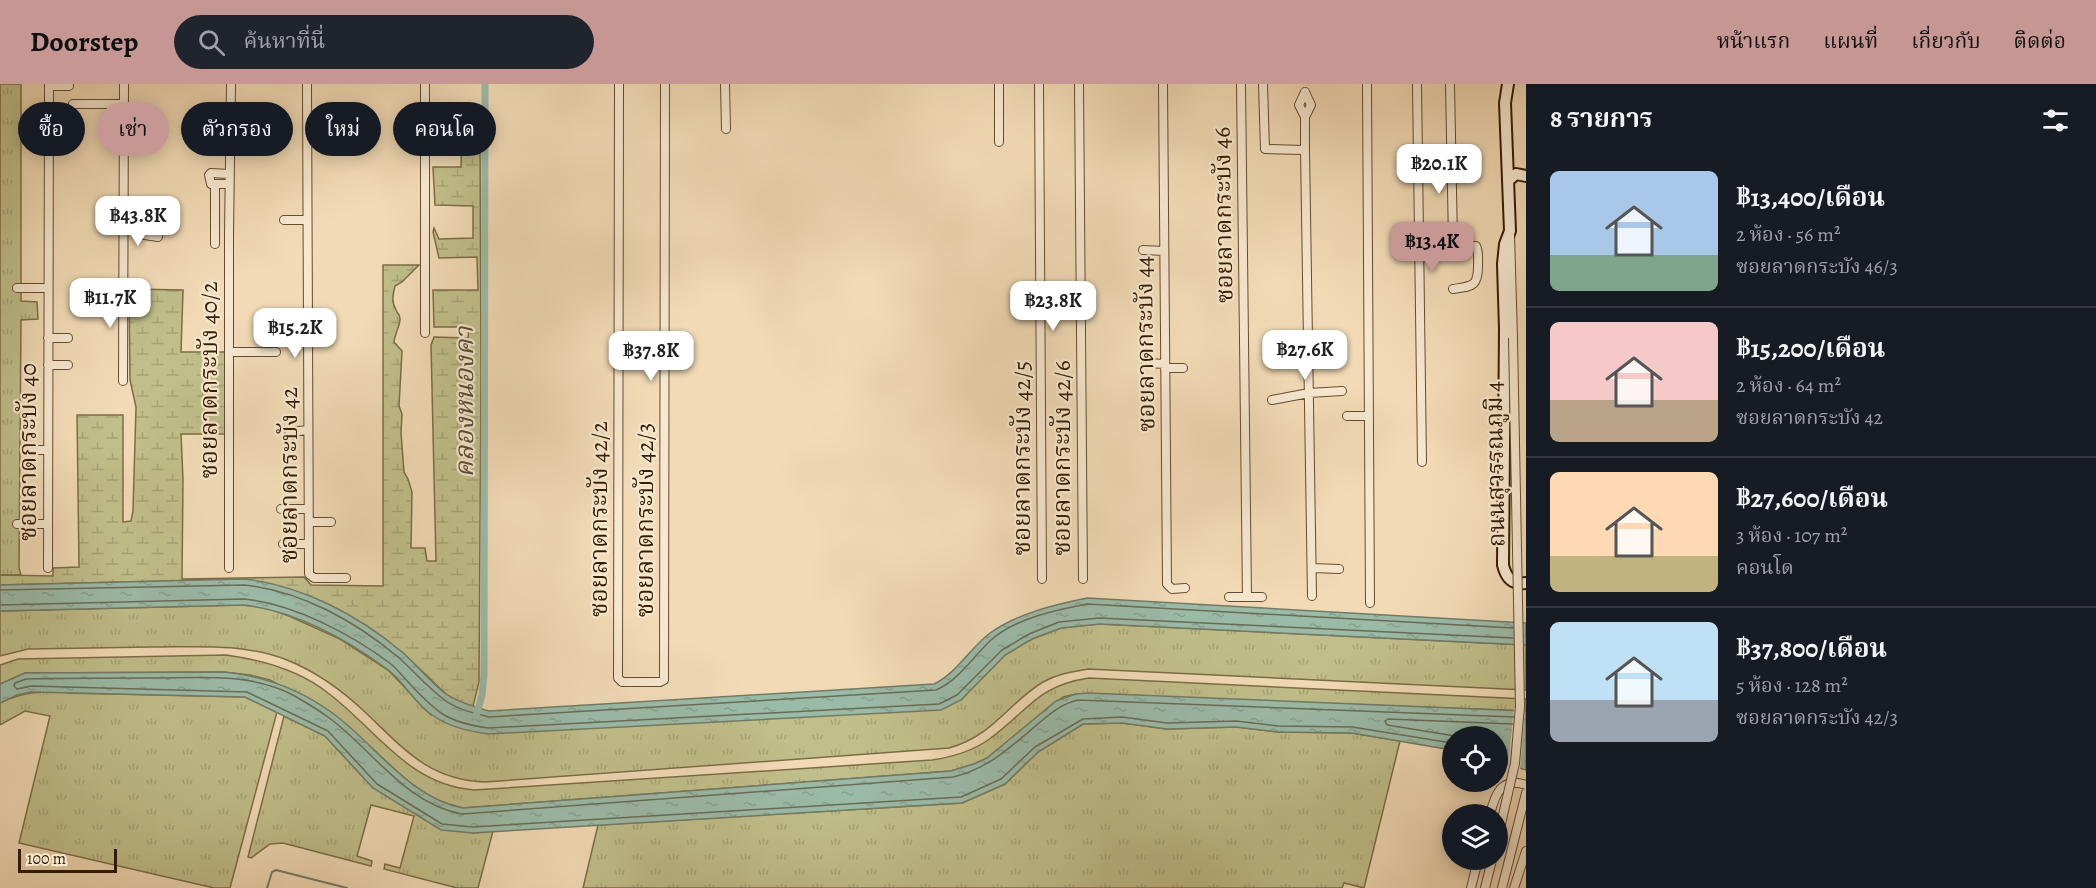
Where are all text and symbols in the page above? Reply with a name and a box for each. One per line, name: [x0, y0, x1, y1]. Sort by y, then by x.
search box: [174, 15, 594, 69]
text: Doorstep: [30, 23, 138, 61]
icon: search: [195, 26, 228, 59]
text: ค้นหาที่นี่: [243, 26, 325, 56]
text: หน้าแรก: [1717, 27, 1790, 55]
text: แผนที่: [1823, 27, 1878, 55]
text: เกี่ยวกับ: [1911, 27, 1981, 55]
text: ติดต่อ: [2014, 27, 2066, 55]
text: 8 รายการ: [1550, 101, 1653, 136]
chip: ซื้อ: [18, 102, 85, 156]
chip: เช่า: [97, 102, 169, 156]
chip: ตัวกรอง: [181, 102, 293, 156]
chip: ใหม่: [305, 102, 381, 156]
chip: คอนโด: [393, 102, 496, 156]
icon: filters: [2039, 104, 2072, 137]
street label: ซอยลาดกระบัง 46: [1205, 127, 1241, 303]
pin: ฿20.1K: [1390, 144, 1488, 195]
text: ฿20.1K: [1411, 150, 1467, 177]
text: ฿13,400/เดือน: [1736, 180, 1885, 215]
icon: home: [1598, 195, 1670, 267]
pin: ฿43.8K: [89, 196, 187, 247]
text: ฿43.8K: [109, 202, 167, 229]
text: 2 ห้อง · 56 m²: [1736, 221, 1841, 248]
pin: ฿13.4K: [1383, 222, 1481, 273]
text: ฿13.4K: [1405, 228, 1459, 255]
text: ซอยลาดกระบัง 46/3: [1736, 253, 1898, 280]
street label: ซอยลาดกระบัง 44: [1127, 256, 1163, 432]
pin: ฿11.7K: [61, 278, 159, 329]
street label: ซอยลาดกระบัง 40/2: [193, 281, 225, 479]
pin: ฿23.8K: [1004, 281, 1102, 332]
text: ฿11.7K: [84, 284, 136, 311]
text: ฿23.8K: [1024, 287, 1082, 314]
pin: ฿15.2K: [246, 308, 344, 359]
text: ฿15.2K: [267, 314, 323, 341]
water label: คลองหนองคา: [447, 325, 482, 478]
pin: ฿27.6K: [1256, 330, 1354, 381]
pin: ฿37.8K: [602, 331, 700, 382]
text: ฿15,200/เดือน: [1736, 331, 1885, 366]
text: ฿27.6K: [1276, 336, 1334, 363]
text: ฿37.8K: [623, 337, 679, 364]
icon: home: [1598, 346, 1670, 418]
street label: ซอยลาดกระบัง 42/6: [1046, 360, 1078, 556]
street label: ซอยลาดกระบัง 42/5: [1006, 361, 1038, 555]
street label: ซอยลาดกระบัง 40: [12, 363, 44, 541]
text: 2 ห้อง · 64 m²: [1736, 372, 1841, 399]
street label: ถนนสุวรรณภูมิ 4: [1478, 381, 1512, 547]
street label: ซอยลาดกระบัง 42: [273, 387, 305, 563]
text: ซอยลาดกระบัง 42: [1736, 404, 1883, 431]
street label: ซอยลาดกระบัง 42/2: [583, 421, 615, 617]
street label: ซอยลาดกระบัง 42/3: [629, 423, 661, 617]
text: ฿27,600/เดือน: [1736, 481, 1888, 516]
icon: home: [1598, 496, 1670, 568]
text: 3 ห้อง · 107 m²: [1736, 522, 1847, 549]
text: คอนโด: [1736, 554, 1794, 581]
text: ฿37,800/เดือน: [1736, 631, 1887, 666]
icon: home: [1598, 646, 1670, 718]
text: 5 ห้อง · 128 m²: [1736, 672, 1848, 699]
text: ซอยลาดกระบัง 42/3: [1736, 704, 1898, 731]
map controls: [1442, 726, 1508, 870]
button: locate: [1442, 726, 1508, 792]
button: layers: [1442, 804, 1508, 870]
scale bar: [18, 846, 117, 874]
text: 100 m: [27, 848, 66, 870]

